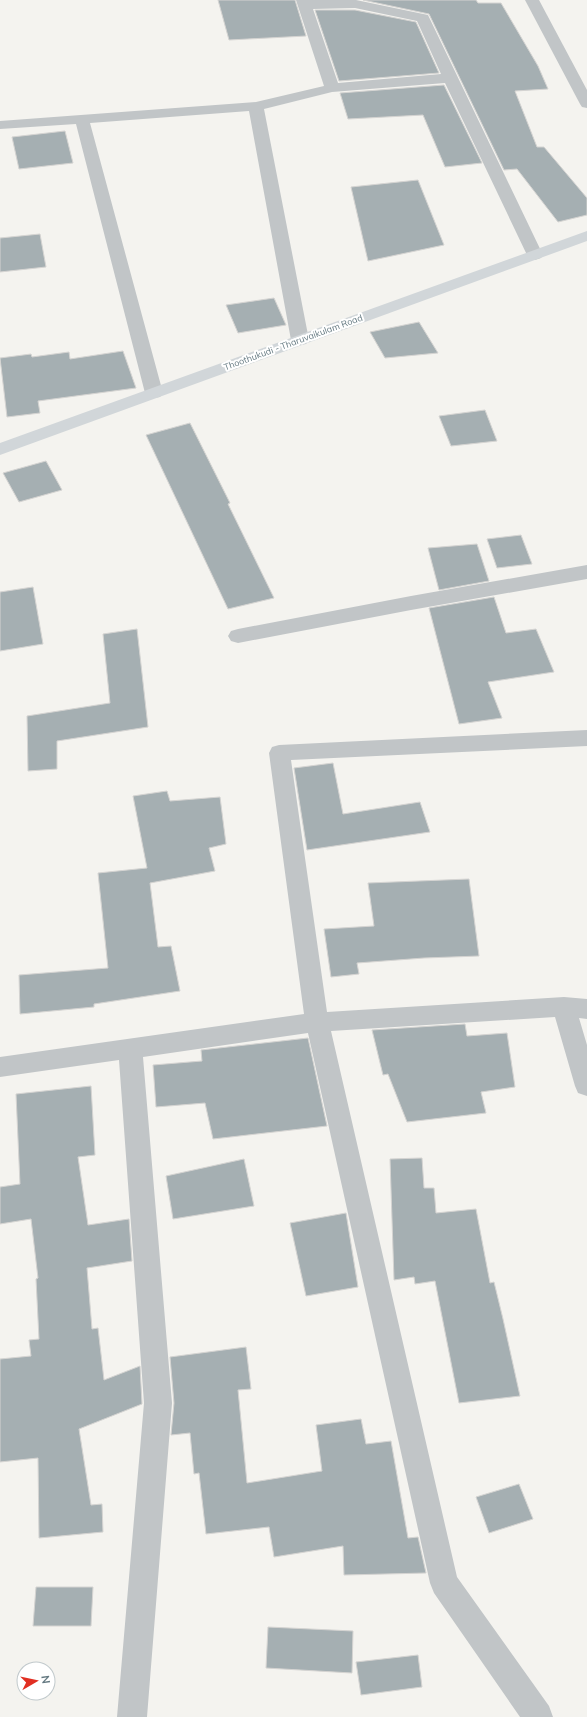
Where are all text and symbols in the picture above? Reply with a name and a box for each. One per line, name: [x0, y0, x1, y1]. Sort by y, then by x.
street label: Thoothukudi - Tharuvaikulam Road: [222, 312, 364, 372]
north arrow: [16, 1661, 56, 1701]
text: N: [38, 1674, 53, 1685]

